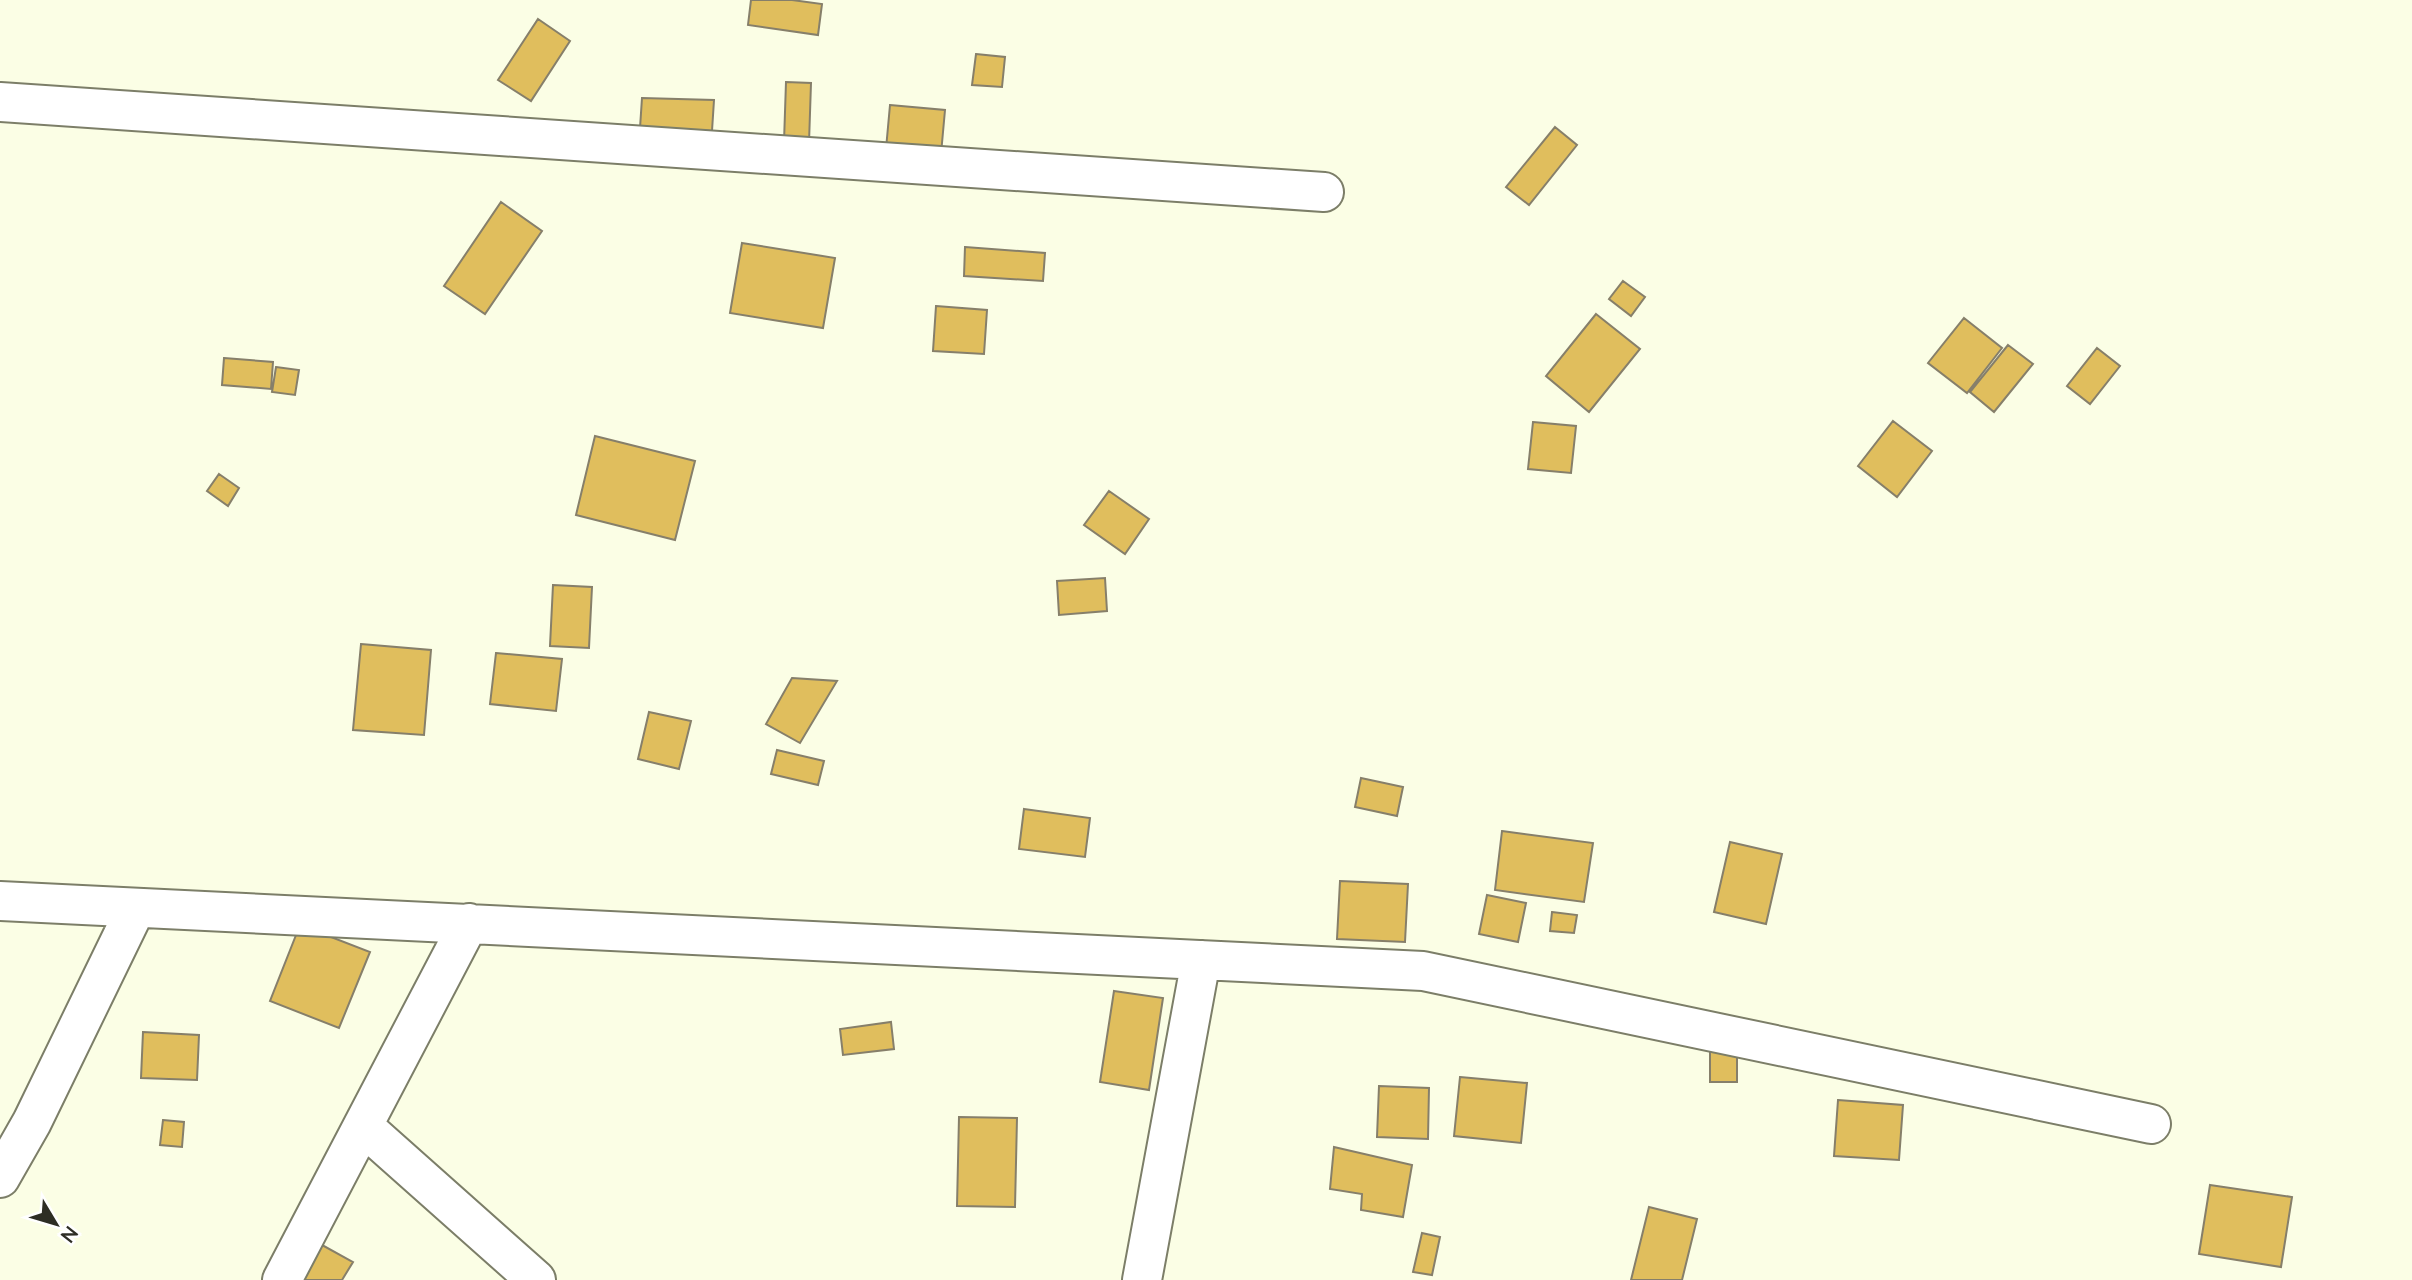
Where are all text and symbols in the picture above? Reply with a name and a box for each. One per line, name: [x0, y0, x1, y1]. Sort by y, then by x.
north arrow: [21, 1189, 91, 1259]
text: N: [56, 1222, 83, 1248]

